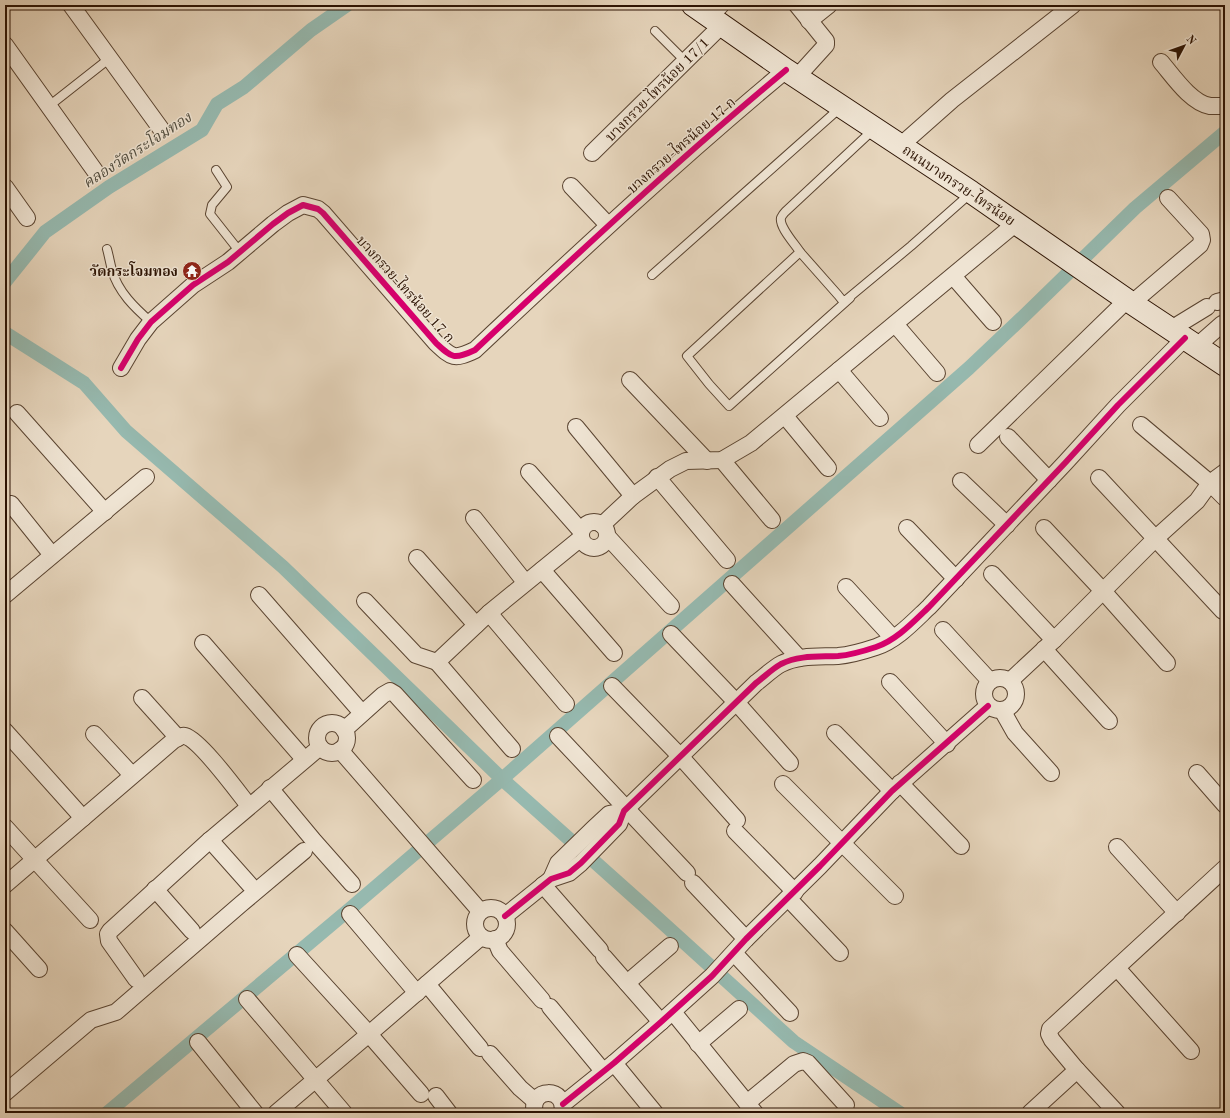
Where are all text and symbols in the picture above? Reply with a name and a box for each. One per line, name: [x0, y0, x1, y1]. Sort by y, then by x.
north arrow: [1164, 26, 1204, 66]
street label: บางกรวย-ไทรน้อย 17/1: [600, 32, 712, 144]
text: N: [1184, 34, 1198, 48]
street label: บางกรวย-ไทรน้อย 17 ก: [622, 92, 738, 196]
water label: คลองวัดกระโจมทอง: [78, 106, 195, 192]
street label: ถนนบางกรวย-ไทรน้อย: [900, 140, 1020, 229]
street label: บางกรวย-ไทรน้อย 17 ก: [354, 231, 460, 346]
temple icon: วัดกระโจมทอง: [181, 260, 203, 282]
place label: วัดกระโจมทอง: [90, 261, 178, 279]

